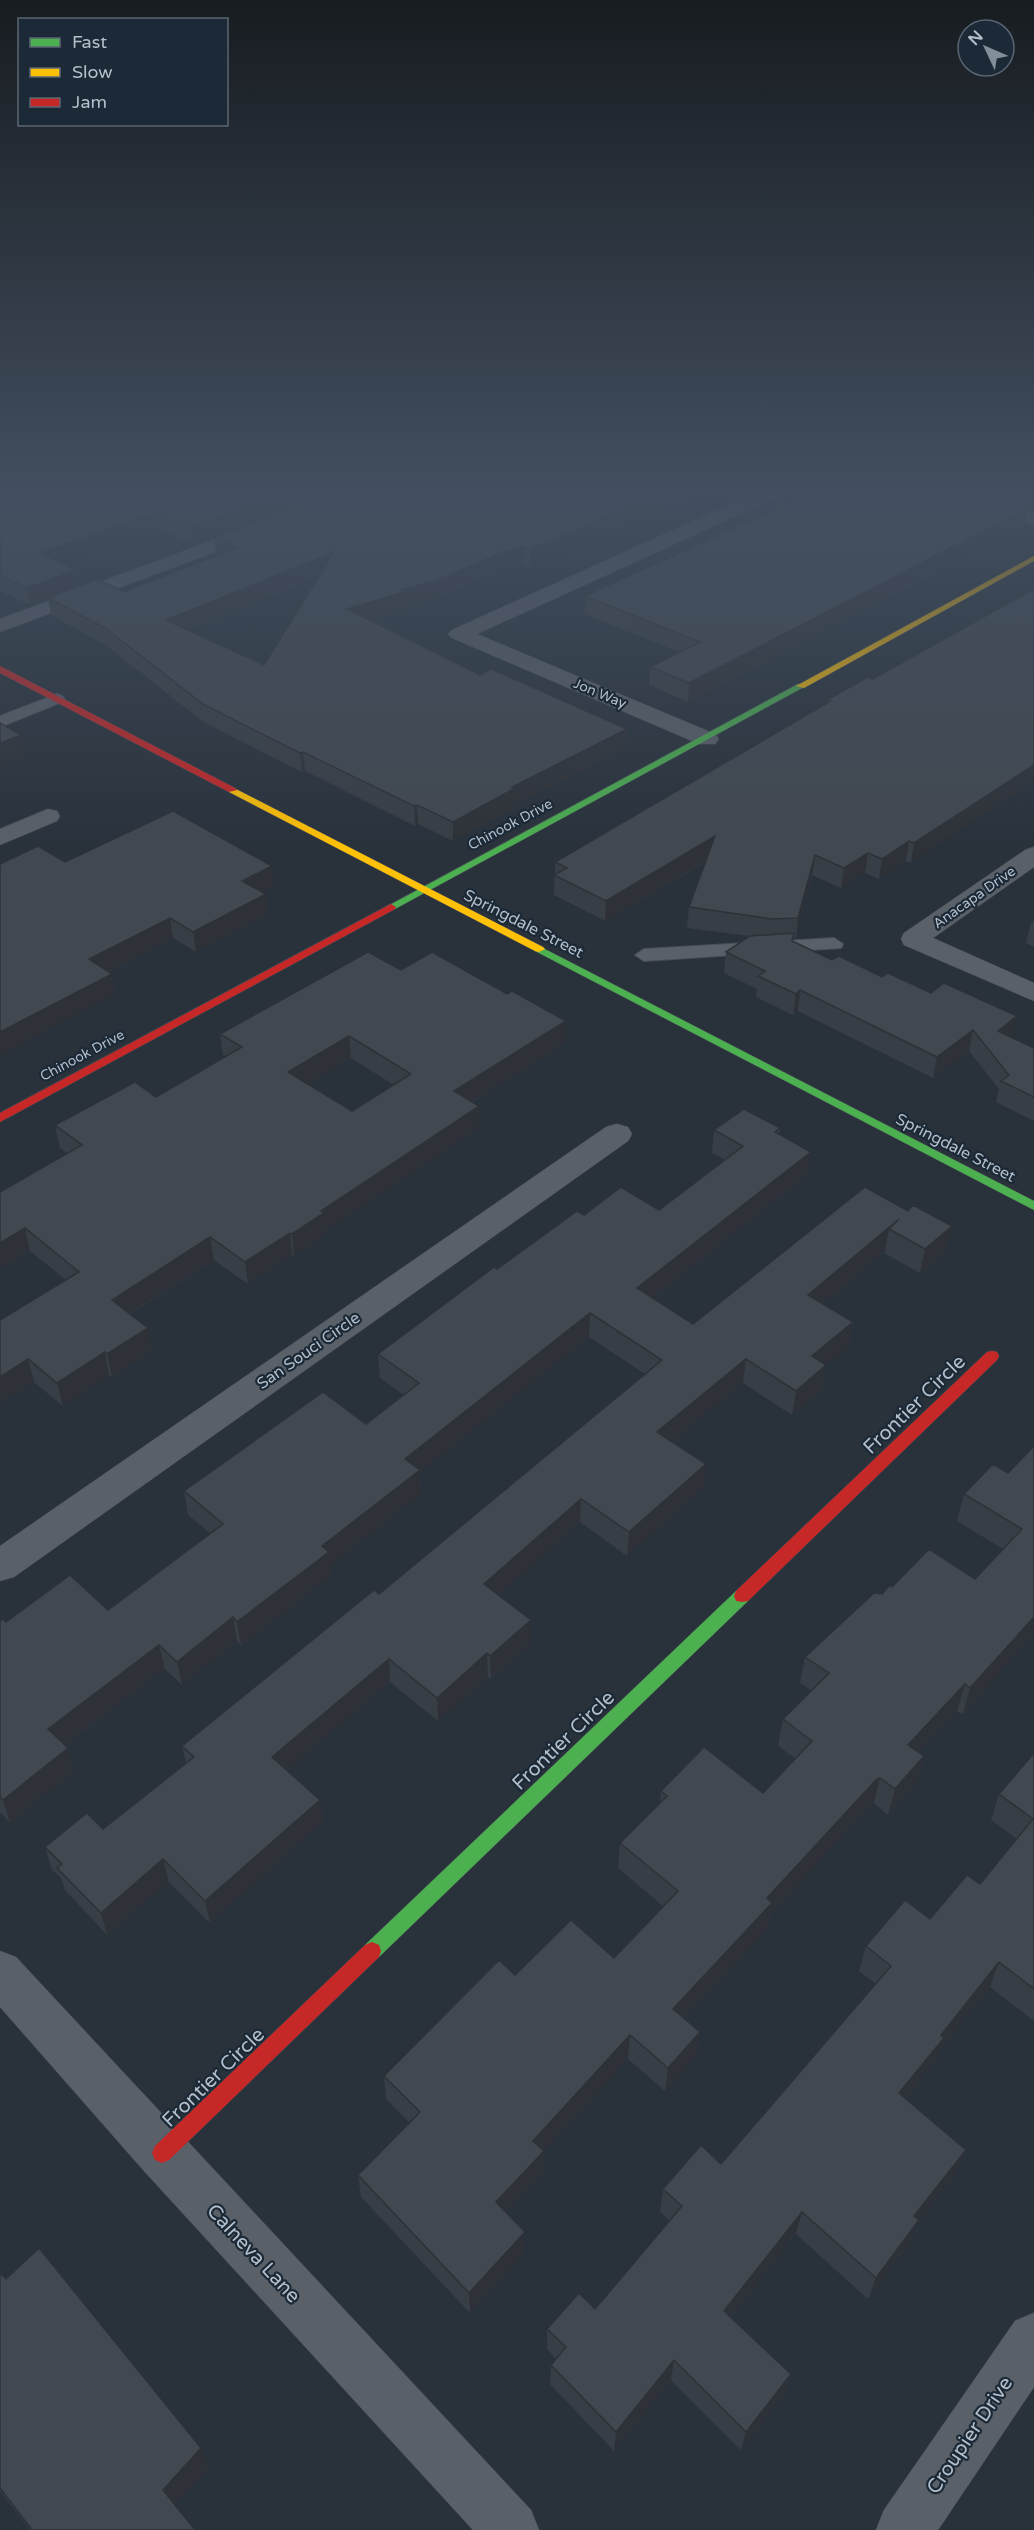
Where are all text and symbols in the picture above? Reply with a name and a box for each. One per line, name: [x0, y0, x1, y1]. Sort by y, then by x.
legend: [18, 18, 228, 126]
north arrow: [956, 18, 1016, 78]
text: N: [964, 27, 988, 50]
text: Fast: [72, 31, 107, 53]
text: Slow: [72, 61, 113, 83]
text: Jam: [72, 91, 107, 113]
street label: Jon Way: [571, 675, 629, 712]
street label: Chinook Drive: [465, 795, 555, 854]
street label: Anacapa Drive: [930, 863, 1019, 932]
street label: Springdale Street: [460, 885, 587, 963]
street label: Chinook Drive: [37, 1026, 127, 1085]
street label: Springdale Street: [892, 1109, 1019, 1187]
street label: San Souci Circle: [253, 1308, 364, 1394]
street label: Frontier Circle: [858, 1350, 971, 1460]
street label: Frontier Circle: [507, 1686, 620, 1796]
street label: Frontier Circle: [157, 2023, 270, 2133]
street label: Calneva Lane: [201, 2199, 305, 2308]
street label: Croupier Drive: [922, 2372, 1018, 2499]

